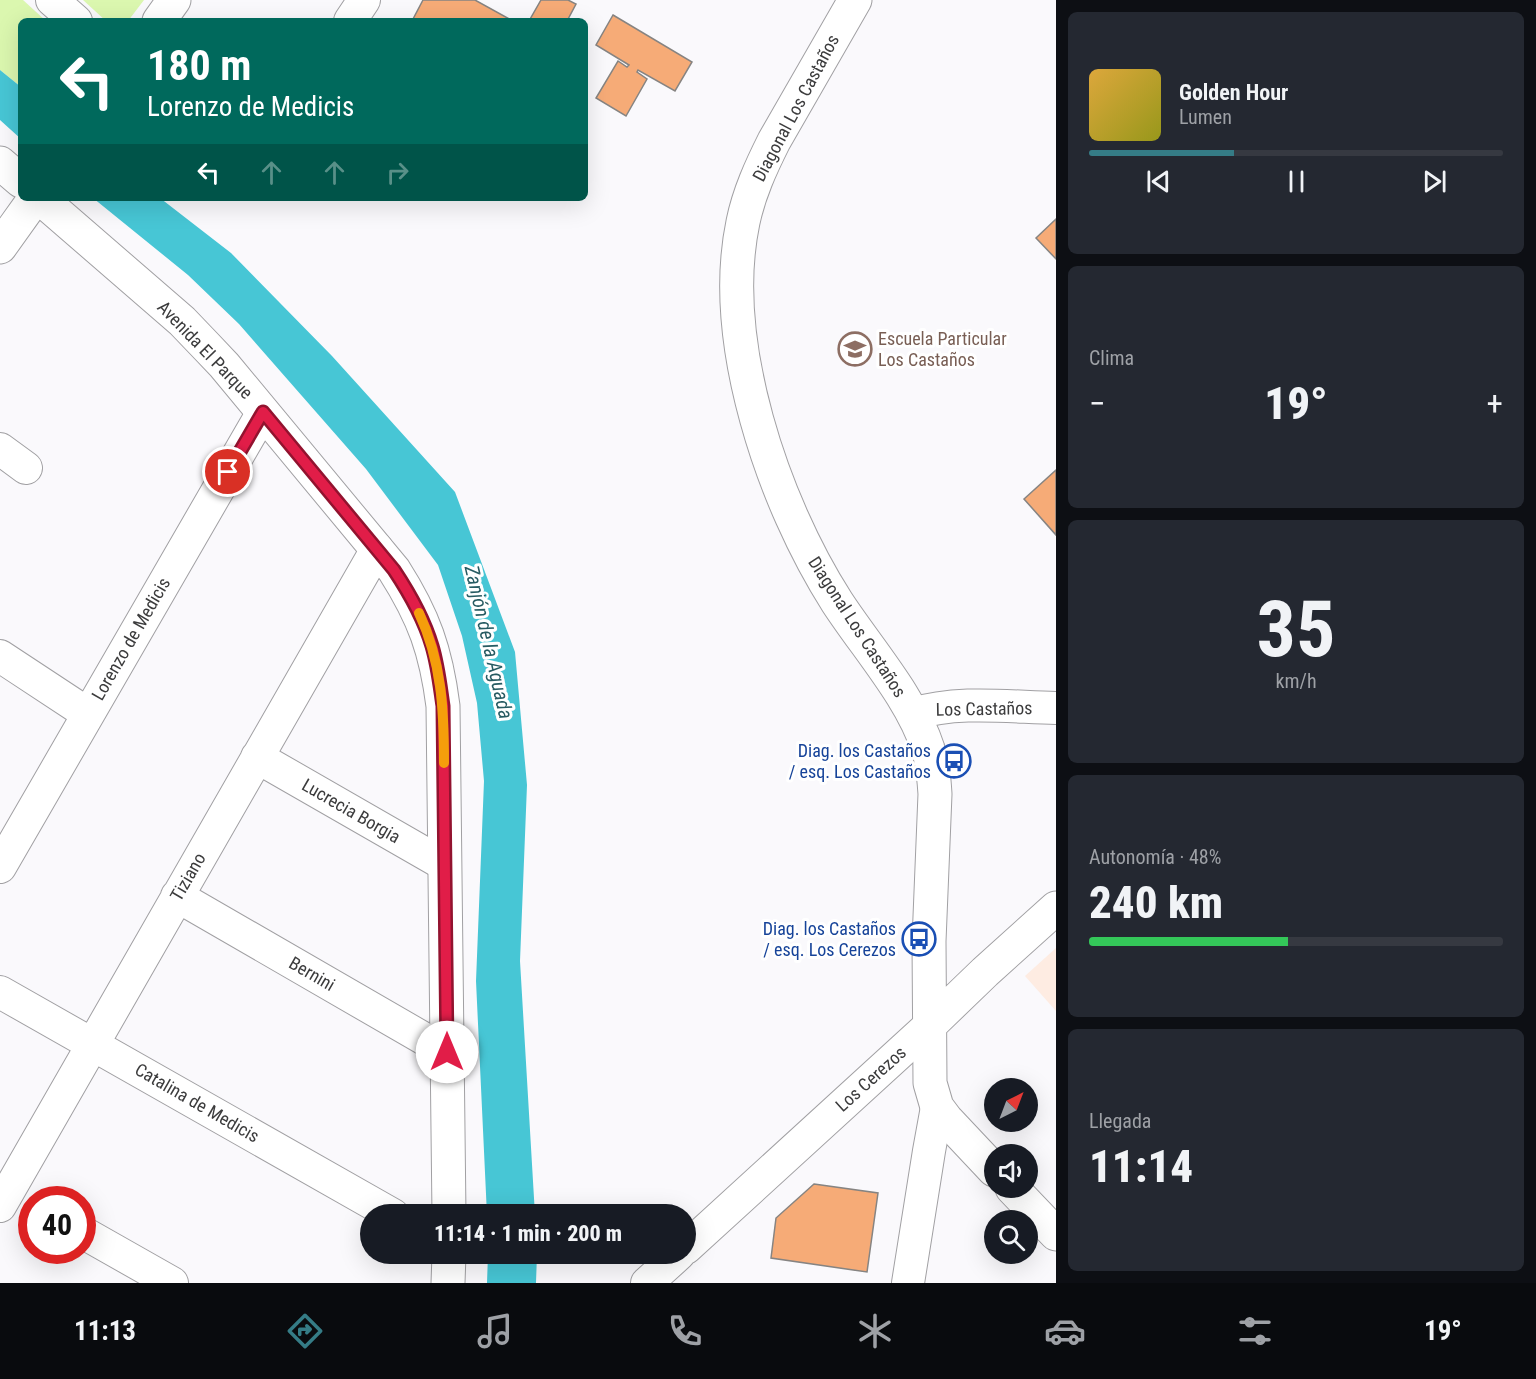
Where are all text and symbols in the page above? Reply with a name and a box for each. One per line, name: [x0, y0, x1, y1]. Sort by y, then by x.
street label: Diagonal Los Castaños: [748, 31, 843, 185]
text: 180 m: [147, 41, 252, 90]
icon: left: [48, 42, 126, 120]
text: Golden Hour: [1179, 80, 1288, 105]
text: Lorenzo de Medicis: [147, 91, 354, 123]
text: Lumen: [1179, 105, 1232, 129]
icon: left: [192, 156, 225, 189]
icon: ahead: [255, 156, 288, 189]
icon: ahead: [318, 156, 351, 189]
icon: right: [381, 156, 414, 189]
icon: previous: [1142, 165, 1175, 198]
icon: pause: [1280, 165, 1313, 198]
icon: next: [1418, 165, 1451, 198]
street label: Avenida El Parque: [153, 296, 257, 403]
place label: Escuela Particular Los Castaños: [878, 328, 1007, 370]
school or university icon: Escuela Particular Los Castaños: [837, 331, 873, 367]
text: Clima: [1089, 346, 1134, 370]
text: 19°: [1264, 377, 1328, 430]
text: −: [1089, 384, 1106, 423]
text: +: [1487, 384, 1503, 423]
pin: [202, 446, 253, 497]
icon: arrive: [211, 455, 244, 488]
street label: Diagonal Los Castaños: [804, 552, 911, 701]
water label: Zanjón de la Aguada: [459, 562, 518, 721]
street label: Lorenzo de Medicis: [87, 574, 174, 704]
text: 35: [1257, 584, 1335, 675]
text: km/h: [1275, 669, 1317, 693]
street label: Los Castaños: [935, 697, 1033, 720]
place label: Diag. los Castaños / esq. Los Castaños: [789, 740, 931, 782]
bus stop icon: Diag. los Castaños / esq. Los Castaños: [936, 743, 972, 779]
street label: Lucrecia Borgia: [298, 774, 404, 847]
text: Autonomía · 48%: [1089, 845, 1221, 869]
street label: Tiziano: [165, 849, 210, 904]
text: 240 km: [1089, 876, 1223, 929]
place label: Diag. los Castaños / esq. Los Cerezos: [763, 918, 896, 960]
bus stop icon: Diag. los Castaños / esq. Los Cerezos: [901, 921, 937, 957]
street label: Bernini: [286, 952, 339, 995]
position arrow: [415, 1020, 479, 1084]
street label: Los Cerezos: [831, 1042, 910, 1116]
street label: Catalina de Medicis: [131, 1059, 263, 1147]
north arrow: [984, 1078, 1038, 1132]
map controls: [984, 1078, 1038, 1264]
text: Llegada: [1089, 1109, 1151, 1133]
text: 11:14: [1089, 1140, 1193, 1193]
button: sound: [984, 1144, 1038, 1198]
speed limit sign: 40: [18, 1186, 96, 1264]
button: search: [984, 1210, 1038, 1264]
text: 11:14 · 1 min · 200 m: [434, 1221, 622, 1246]
icon: directions: [284, 1310, 326, 1352]
icon: music: [474, 1310, 516, 1352]
icon: phone: [664, 1310, 706, 1352]
icon: climate: [854, 1310, 896, 1352]
icon: car: [1044, 1310, 1086, 1352]
icon: filters: [1234, 1310, 1276, 1352]
text: 11:13: [74, 1315, 136, 1347]
text: 19°: [1424, 1315, 1462, 1347]

